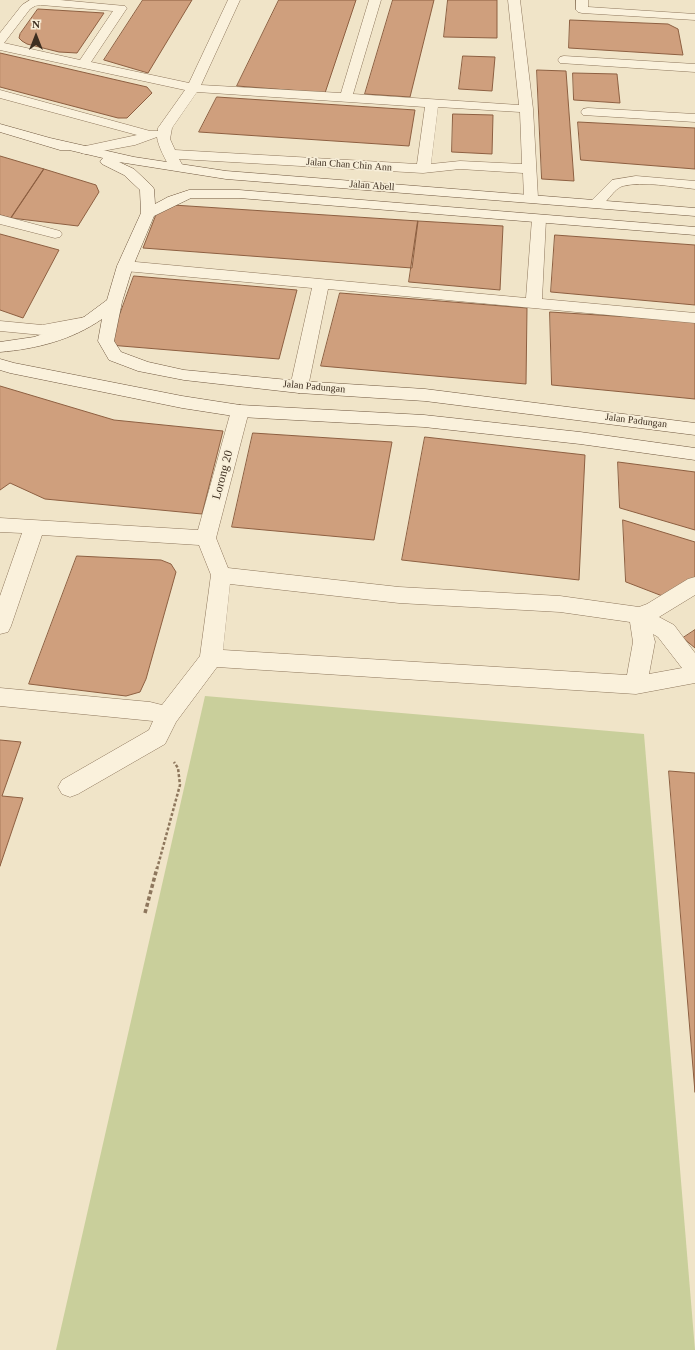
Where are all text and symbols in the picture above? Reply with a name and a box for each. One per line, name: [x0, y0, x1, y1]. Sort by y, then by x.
north arrow: [16, 16, 56, 56]
text: N: [32, 18, 40, 30]
street label: Jalan Chan Chin Ann: [306, 156, 392, 174]
street label: Jalan Abell: [349, 178, 395, 194]
street label: Jalan Padungan: [282, 378, 346, 396]
street label: Jalan Padungan: [604, 411, 668, 431]
street label: Lorong 20: [210, 449, 236, 501]

